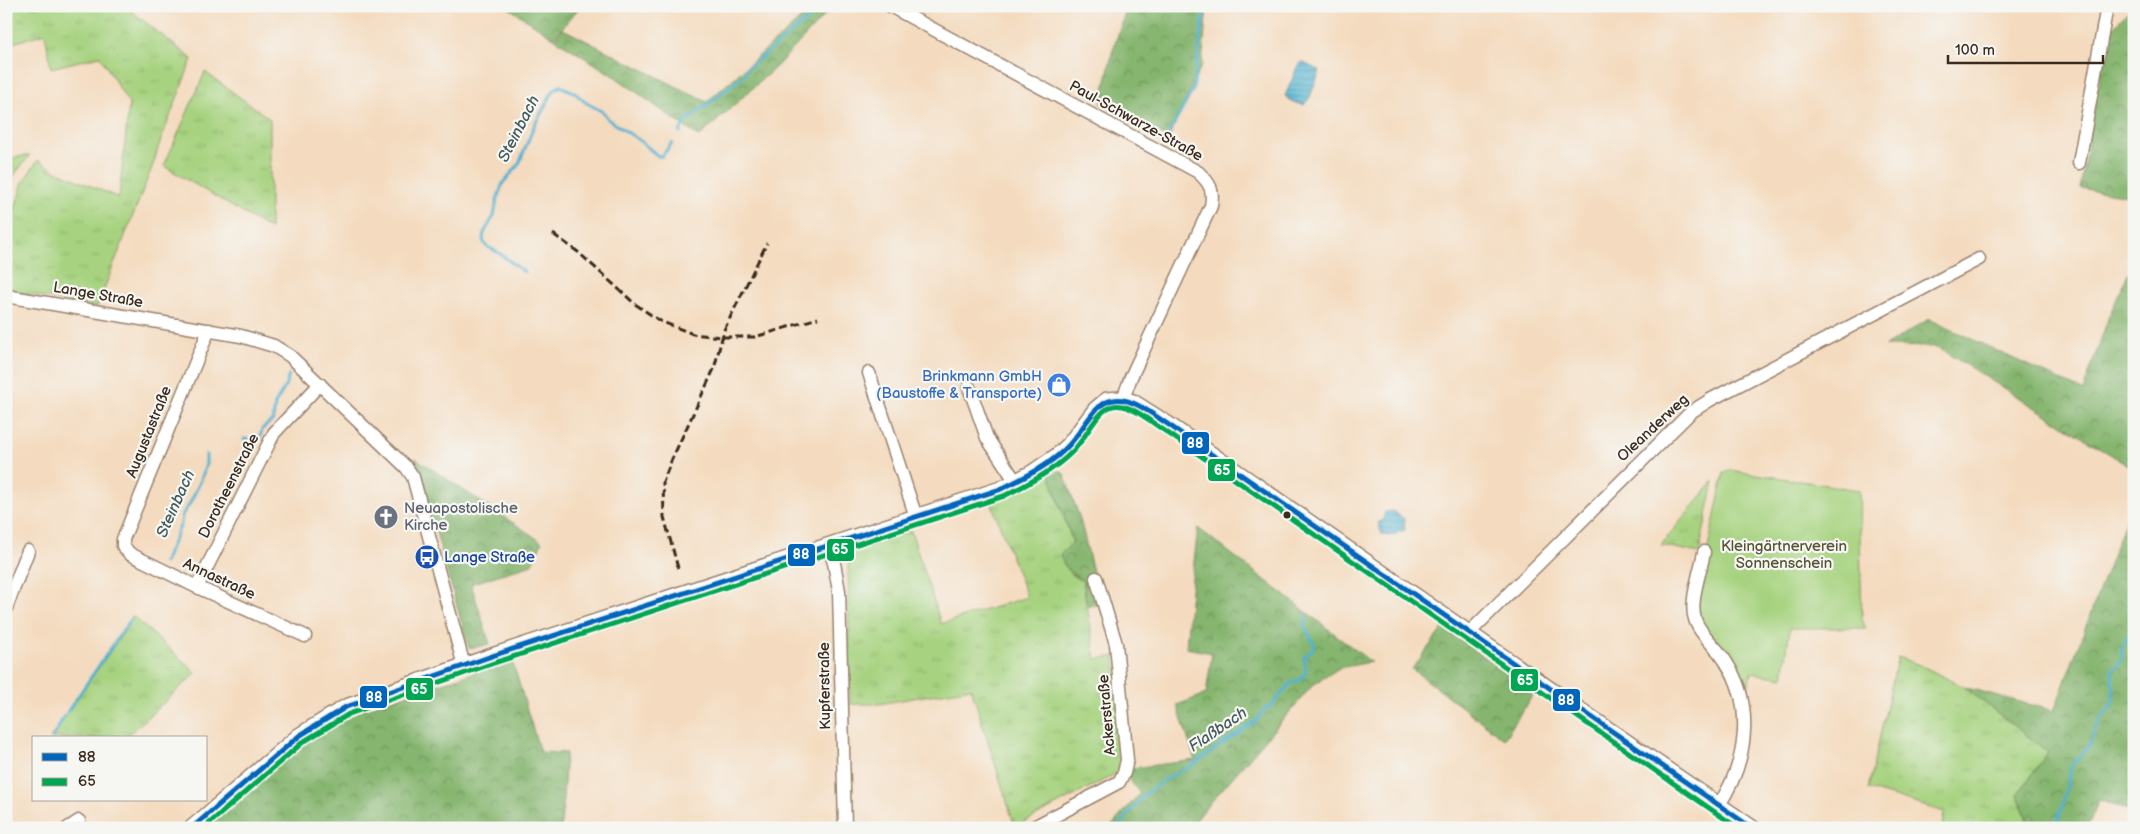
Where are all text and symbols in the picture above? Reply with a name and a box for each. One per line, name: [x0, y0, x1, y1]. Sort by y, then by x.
scale bar: [1948, 32, 2102, 64]
text: 100 m: [1955, 41, 1995, 60]
street label: Paul-Schwarze-Straße: [1066, 76, 1206, 166]
water label: Steinbach: [494, 92, 544, 165]
street label: Lange Straße: [52, 278, 145, 312]
place label: Brinkmann GmbH (Baustoffe & Transporte): [876, 367, 1042, 403]
shop icon: Brinkmann GmbH (Baustoffe & Transporte): [1046, 372, 1072, 398]
street label: Augustastraße: [122, 383, 176, 481]
street label: Oleanderweg: [1613, 390, 1693, 466]
street label: Dorotheenstraße: [194, 430, 264, 541]
line badge: 88: [1181, 431, 1210, 455]
text: 88: [1187, 435, 1203, 452]
line badge: 65: [1207, 458, 1236, 482]
text: 65: [1214, 462, 1230, 479]
water label: Steinbach: [153, 467, 199, 541]
place label: Neuapostolische Kirche: [404, 499, 518, 535]
church icon: Neuapostolische Kirche: [373, 504, 399, 530]
unlabelled marker: [1282, 510, 1292, 520]
park label: Kleingärtnerverein Sonnenschein: [1721, 537, 1847, 573]
line badge: 65: [826, 538, 855, 562]
text: 65: [832, 541, 848, 558]
line badge: 88: [787, 543, 816, 567]
bus stop icon: Lange Straße: [414, 544, 440, 570]
text: 88: [793, 546, 809, 563]
place label: Lange Straße: [444, 548, 535, 567]
street label: Annastraße: [180, 554, 258, 604]
street label: Kupferstraße: [815, 642, 835, 730]
line badge: 65: [1510, 668, 1539, 692]
text: 65: [1517, 672, 1533, 689]
street label: Ackerstraße: [1094, 674, 1120, 756]
line badge: 65: [405, 677, 434, 701]
text: 65: [411, 681, 427, 698]
line badge: 88: [359, 685, 388, 709]
line badge: 88: [1552, 688, 1581, 712]
text: 88: [366, 689, 382, 706]
text: 88: [1558, 692, 1574, 709]
water label: Flaßbach: [1185, 703, 1251, 756]
legend: [32, 736, 208, 802]
text: 88: [78, 748, 96, 767]
text: 65: [78, 772, 96, 791]

